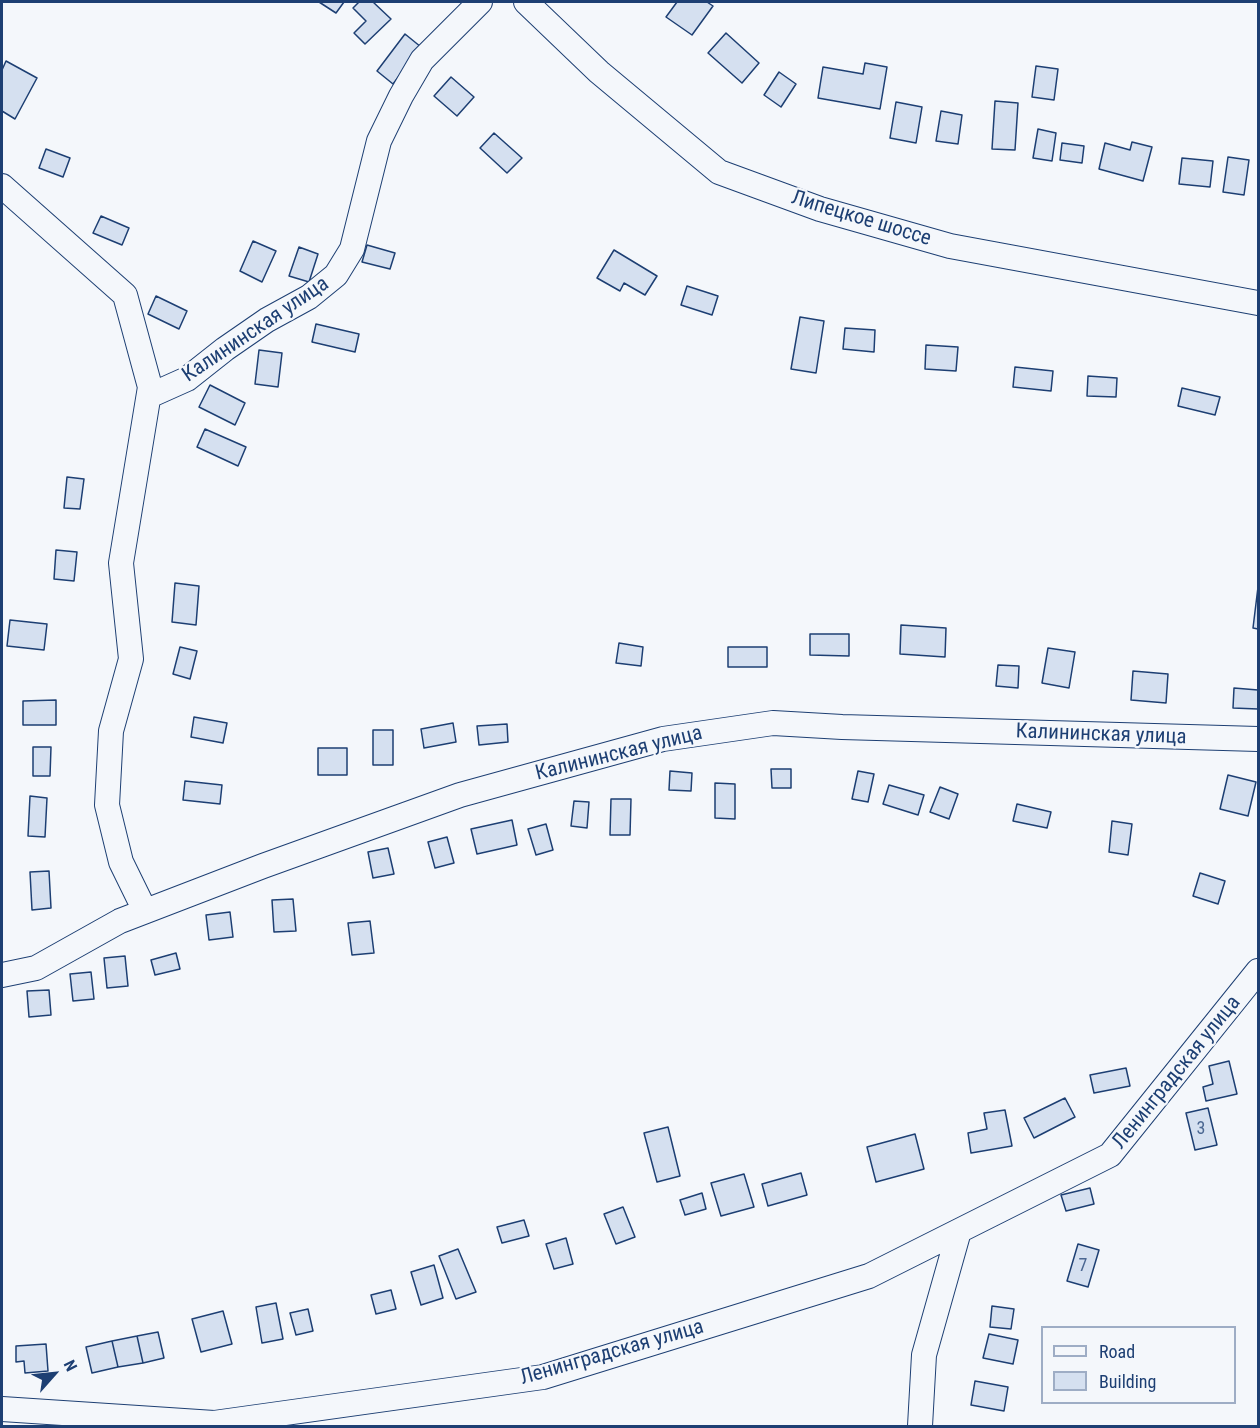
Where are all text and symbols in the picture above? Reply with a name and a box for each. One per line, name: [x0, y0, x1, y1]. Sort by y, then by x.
street label: Липецкое шоссе: [788, 186, 934, 252]
street label: Калининская улица: [178, 272, 334, 388]
street label: Калининская улица: [1015, 719, 1187, 751]
street label: Калининская улица: [533, 721, 705, 787]
street label: Ленинградская улица: [1107, 991, 1247, 1155]
house number: 3: [1197, 1118, 1205, 1140]
house number: 7: [1079, 1255, 1087, 1277]
street label: Ленинградская улица: [517, 1315, 707, 1391]
legend: [1041, 1326, 1236, 1404]
text: Road: [1099, 1341, 1135, 1362]
north arrow: [24, 1344, 84, 1404]
text: N: [60, 1357, 81, 1374]
text: Building: [1099, 1371, 1156, 1392]

